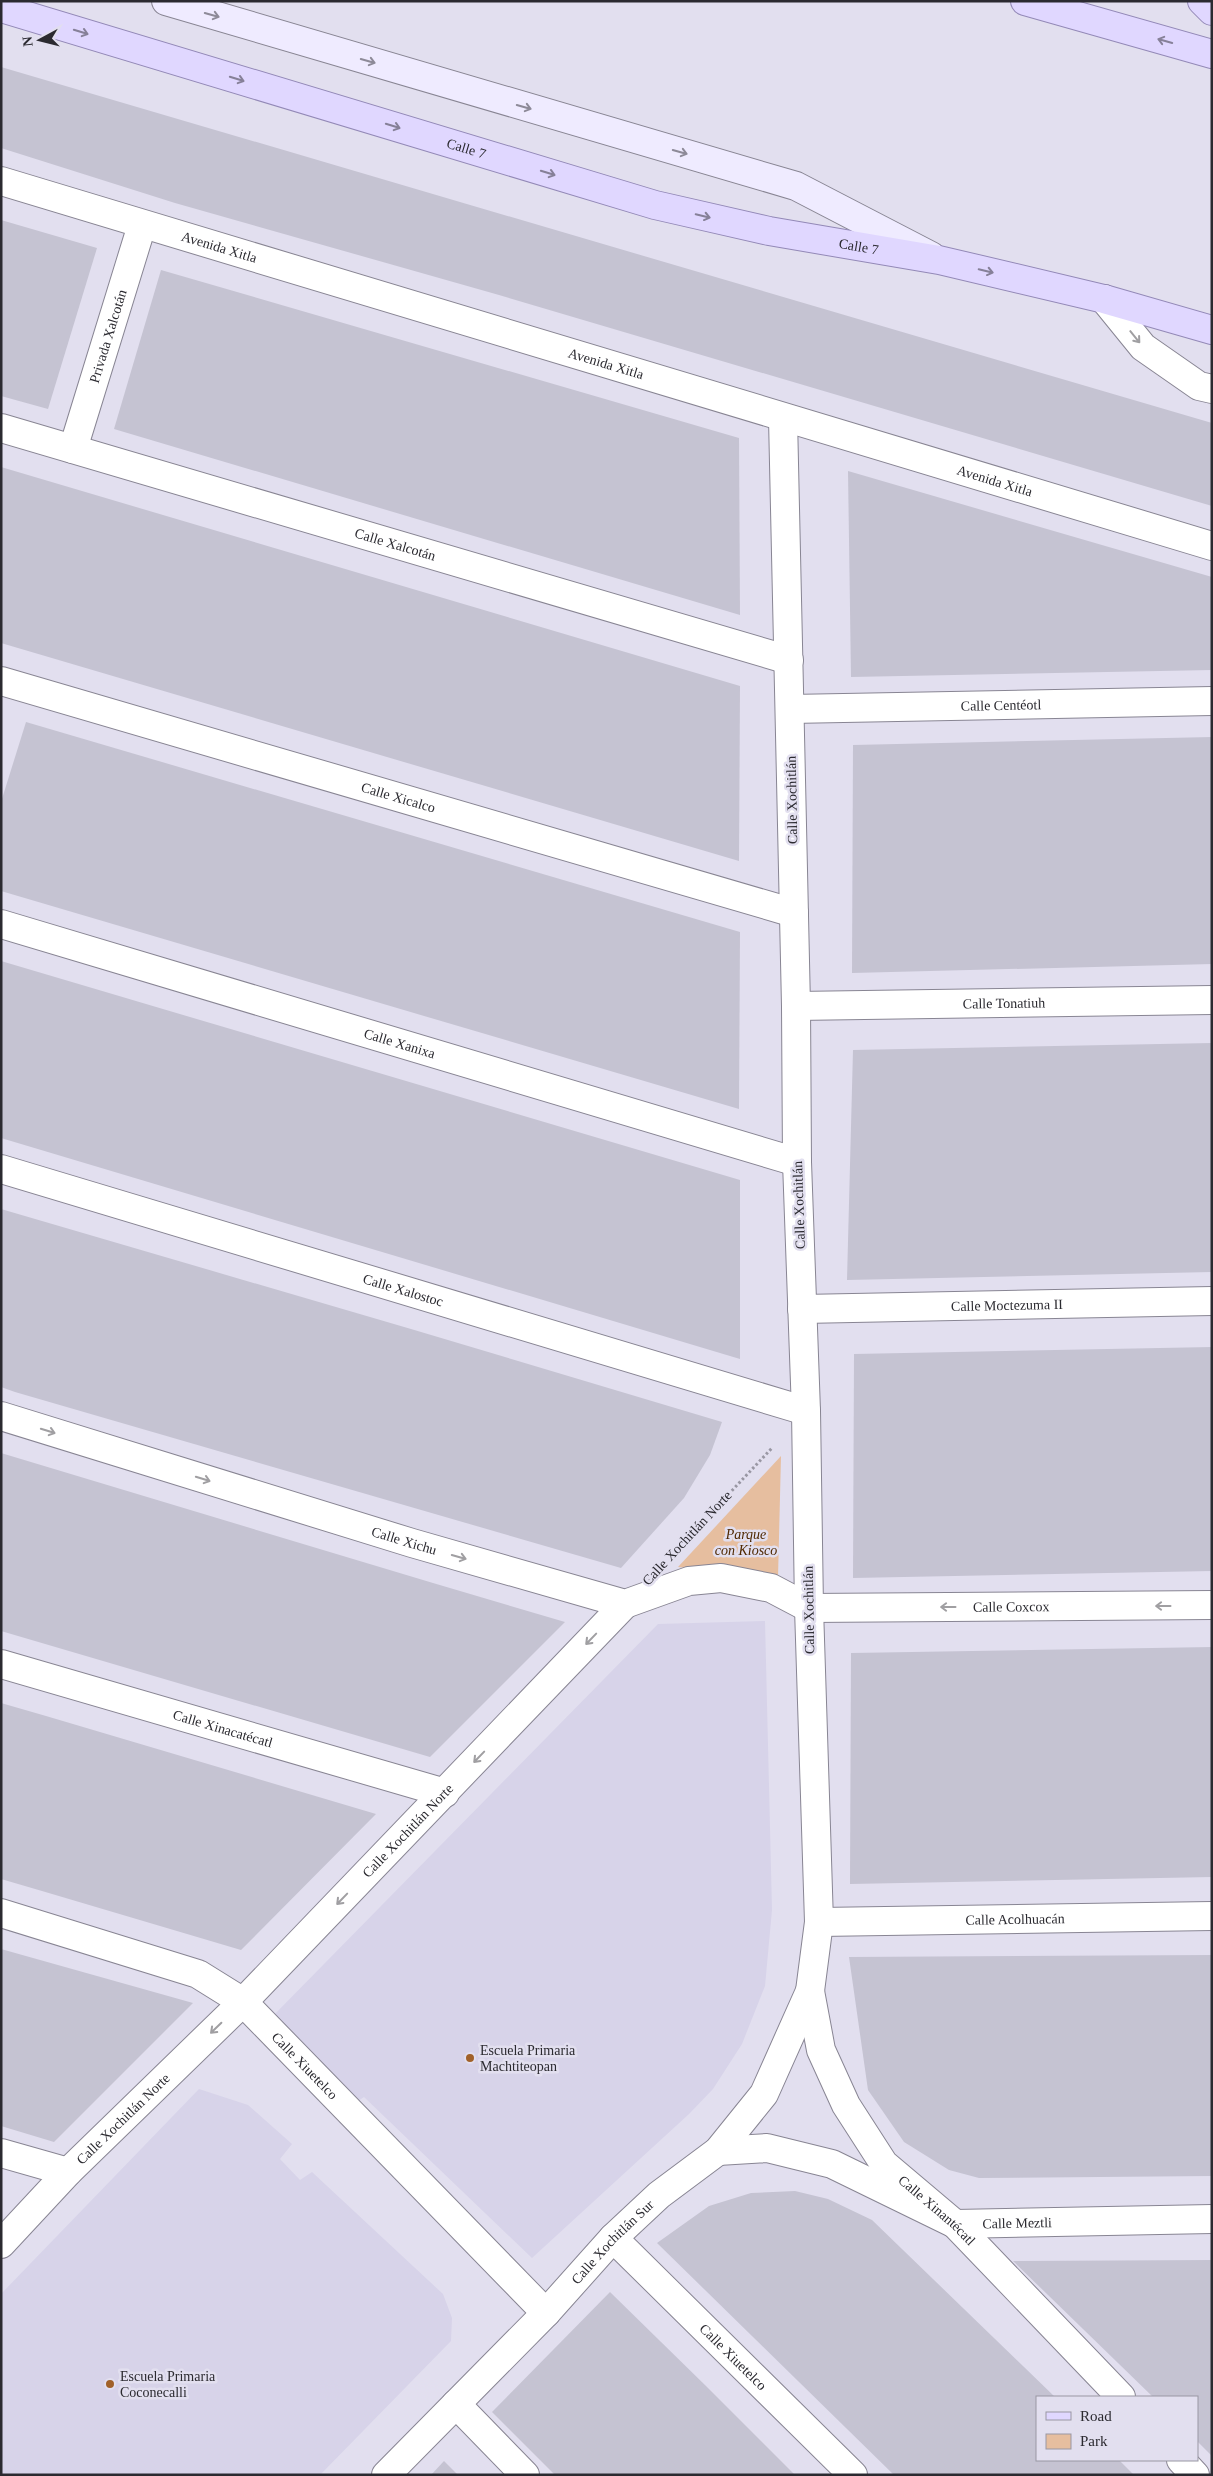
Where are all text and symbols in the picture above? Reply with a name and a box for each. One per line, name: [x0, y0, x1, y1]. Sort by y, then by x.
one-way arrow: [204, 11, 220, 20]
north arrow: [15, 15, 65, 65]
one-way arrow: [73, 28, 89, 38]
text: N: [20, 36, 36, 47]
one-way arrow: [1157, 36, 1173, 46]
one-way arrow: [360, 56, 376, 66]
one-way arrow: [229, 74, 245, 84]
one-way arrow: [516, 102, 532, 112]
one-way arrow: [384, 121, 400, 131]
street label: Calle 7: [445, 135, 488, 161]
one-way arrow: [672, 148, 688, 158]
one-way arrow: [540, 168, 556, 178]
one-way arrow: [694, 212, 710, 221]
street label: Avenida Xitla: [180, 228, 260, 265]
street label: Calle 7: [838, 236, 880, 257]
one-way arrow: [978, 267, 994, 276]
street label: Privada Xalcotán: [86, 288, 129, 385]
one-way arrow: [1129, 330, 1140, 343]
street label: Avenida Xitla: [567, 345, 646, 382]
street label: Avenida Xitla: [955, 462, 1035, 499]
street label: Calle Xalcotán: [353, 525, 437, 563]
street label: Calle Centéotl: [961, 697, 1041, 713]
street label: Calle Xochitlán: [784, 756, 800, 844]
street label: Calle Xicalco: [359, 779, 437, 815]
street label: Calle Tonatiuh: [963, 995, 1045, 1011]
street label: Calle Xanixa: [362, 1025, 438, 1061]
street label: Calle Xochitlán: [790, 1161, 808, 1249]
street label: Calle Xalostoc: [361, 1271, 445, 1309]
street label: Calle Moctezuma II: [951, 1296, 1063, 1314]
one-way arrow: [39, 1426, 55, 1436]
one-way arrow: [195, 1474, 211, 1484]
street label: Calle Xochitlán Norte: [639, 1488, 735, 1588]
street label: Calle Xichu: [370, 1523, 439, 1557]
park label: Parque con Kiosco: [715, 1527, 777, 1558]
one-way arrow: [450, 1552, 466, 1562]
street label: Calle Xochitlán: [801, 1566, 817, 1654]
street label: Calle Coxcox: [973, 1599, 1050, 1614]
one-way arrow: [1155, 1601, 1171, 1610]
one-way arrow: [940, 1602, 956, 1612]
one-way arrow: [585, 1633, 597, 1646]
street label: Calle Xinacatécatl: [171, 1707, 275, 1750]
one-way arrow: [473, 1751, 485, 1763]
street label: Calle Xochitlán Norte: [359, 1781, 456, 1880]
one-way arrow: [336, 1893, 348, 1906]
street label: Calle Acolhuacán: [965, 1911, 1065, 1927]
one-way arrow: [210, 2022, 223, 2034]
street label: Calle Xiuetelco: [269, 2029, 341, 2102]
place label: Escuela Primaria Machtiteopan: [480, 2043, 576, 2074]
marker: Escuela Primaria Machtiteopan: [464, 2052, 476, 2064]
street label: Calle Xochitlán Norte: [73, 2070, 173, 2167]
street label: Calle Xinantécatl: [896, 2172, 979, 2248]
street label: Calle Xochitlán Sur: [568, 2197, 657, 2287]
street label: Calle Meztli: [982, 2215, 1052, 2231]
street label: Calle Xiuetelco: [697, 2321, 770, 2393]
place label: Escuela Primaria Coconecalli: [120, 2369, 216, 2400]
marker: Escuela Primaria Coconecalli: [104, 2378, 116, 2390]
legend: [1036, 2396, 1198, 2461]
text: Road: [1080, 2408, 1112, 2424]
text: Park: [1080, 2433, 1108, 2449]

